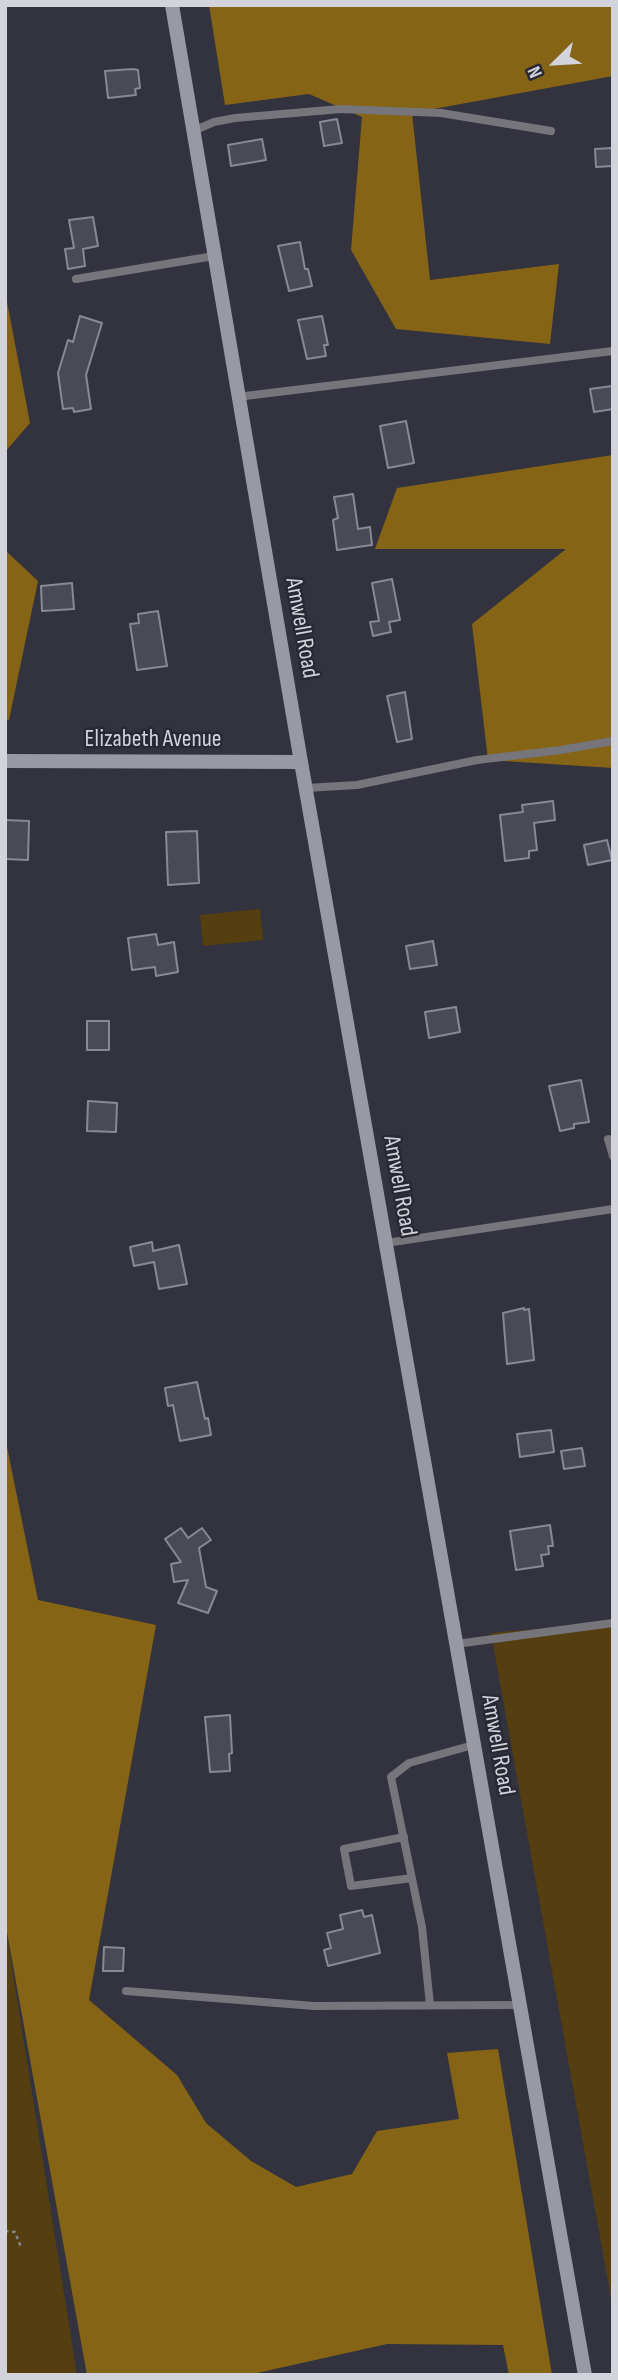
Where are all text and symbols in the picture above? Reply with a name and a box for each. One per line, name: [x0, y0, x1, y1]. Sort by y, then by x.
north arrow: [520, 28, 590, 98]
text: N: [523, 62, 548, 81]
street label: Amwell Road: [278, 575, 324, 681]
street label: Elizabeth Avenue: [85, 726, 221, 754]
street label: Amwell Road: [376, 1133, 422, 1239]
street label: Amwell Road: [474, 1692, 520, 1798]

